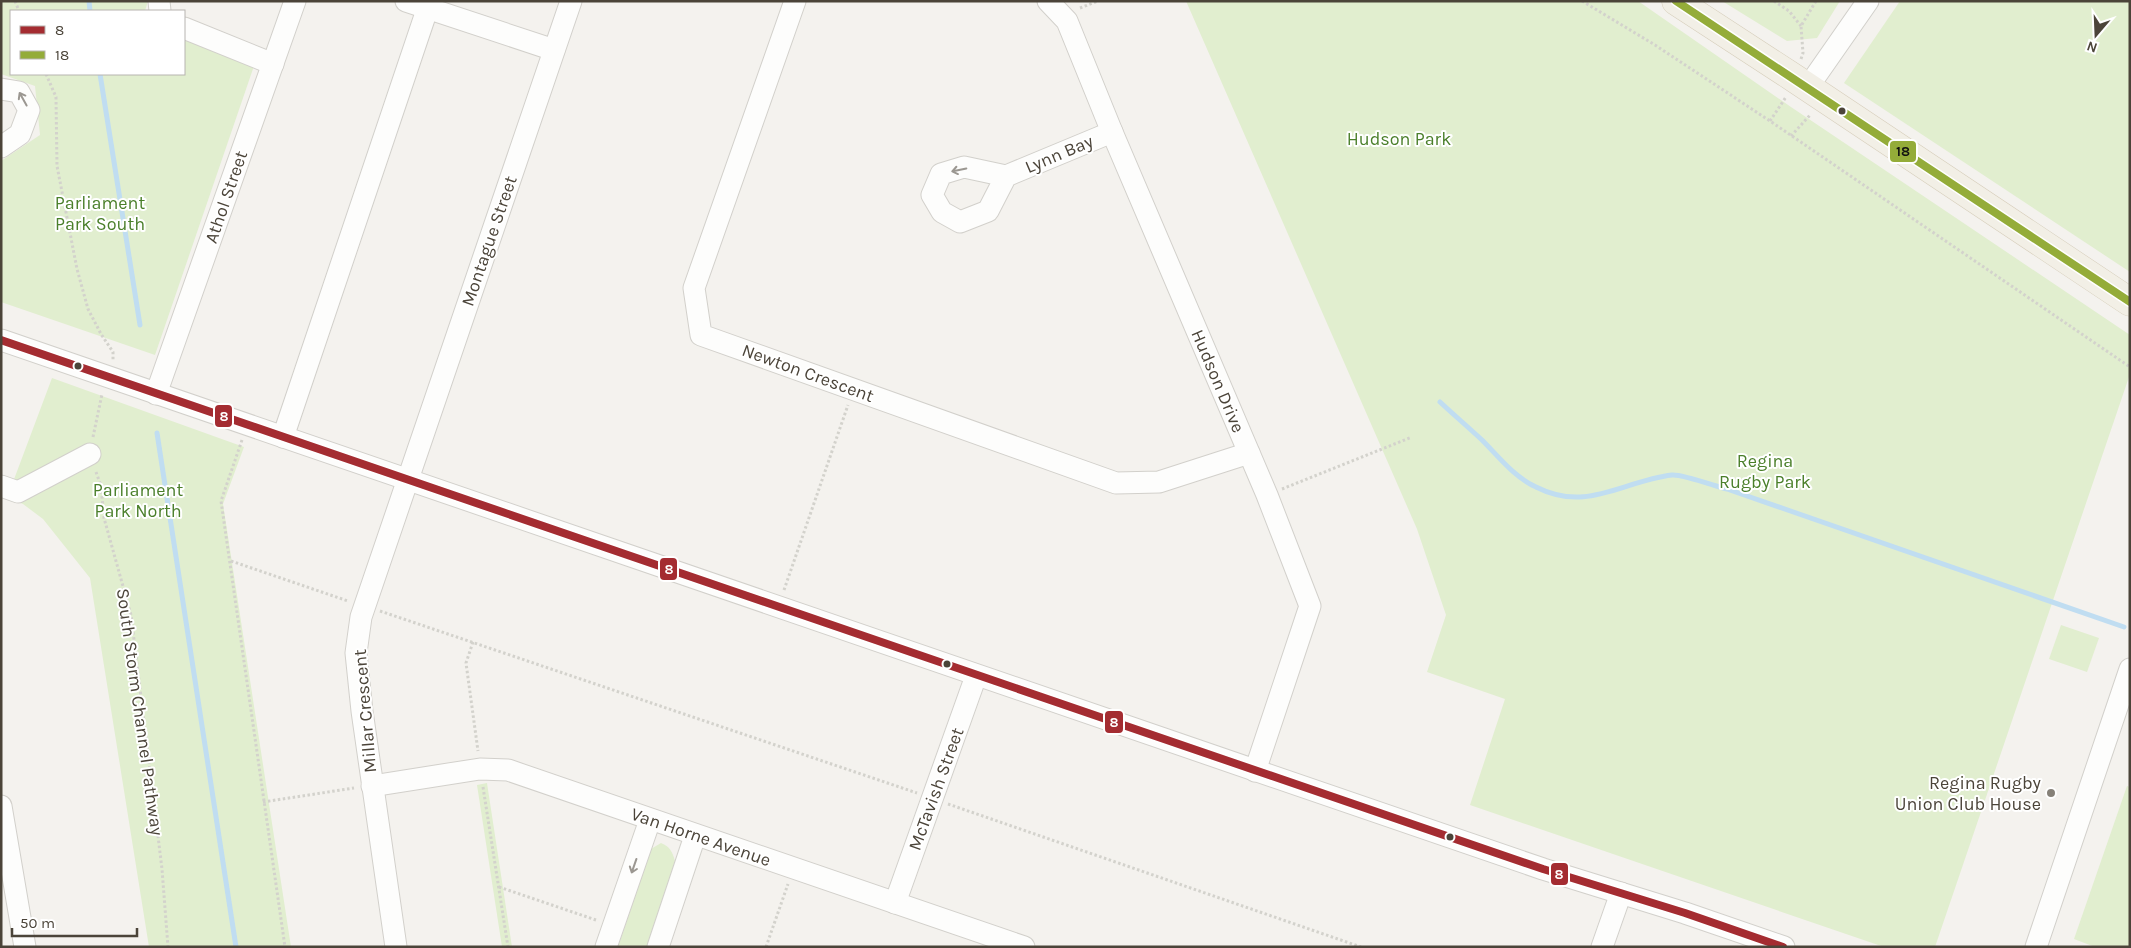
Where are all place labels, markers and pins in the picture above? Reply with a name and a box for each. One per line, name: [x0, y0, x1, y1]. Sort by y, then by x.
unlabelled marker: [1837, 106, 1847, 116]
unlabelled marker: [73, 361, 83, 371]
unlabelled marker: [942, 659, 952, 669]
place label: Regina Rugby Union Club House: [1895, 772, 2042, 815]
marker: Regina Rugby Union Club House: [2045, 787, 2057, 799]
unlabelled marker: [1445, 832, 1455, 842]

